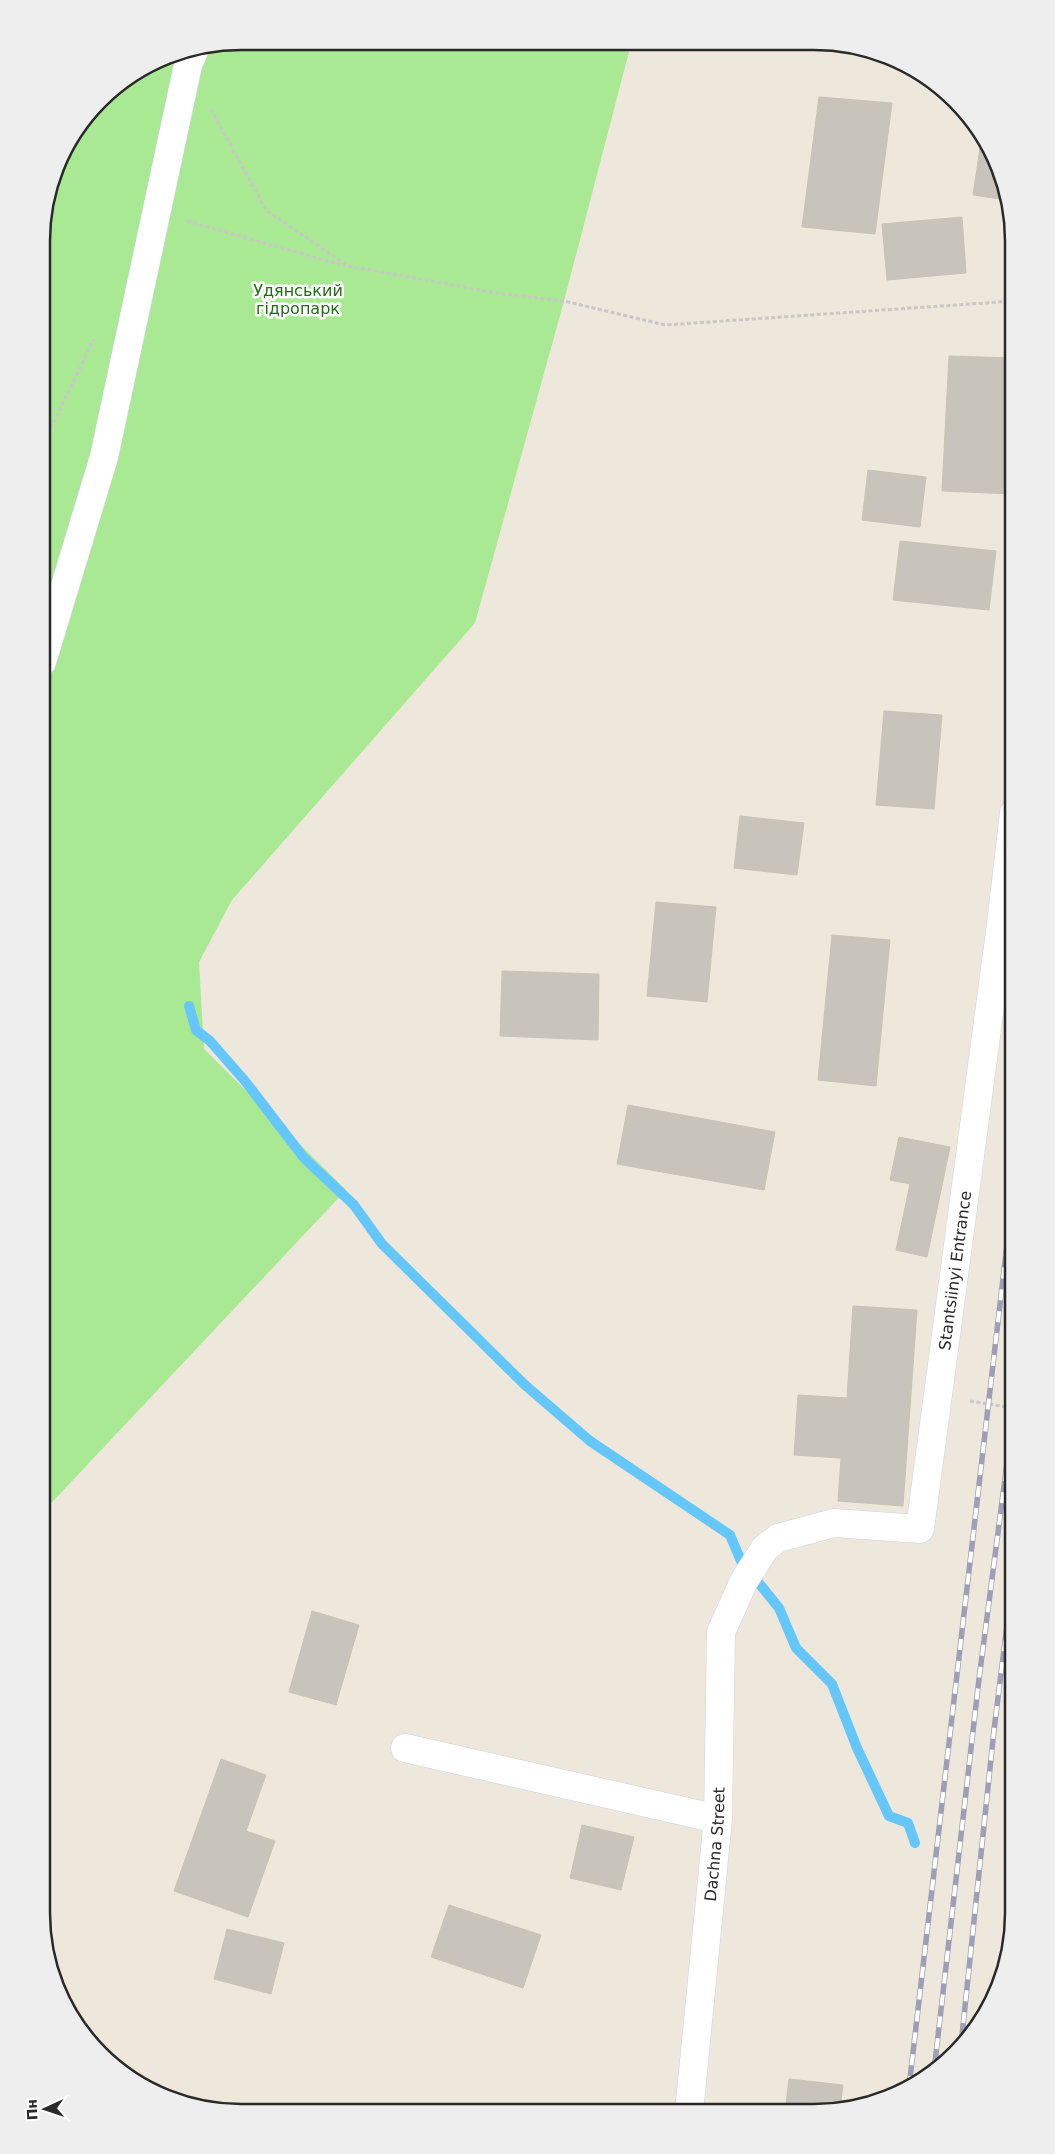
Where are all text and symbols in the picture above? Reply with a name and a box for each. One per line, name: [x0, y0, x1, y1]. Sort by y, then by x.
park label: Удянський гідропарк: [253, 281, 343, 318]
street label: Stantsiinyi Entrance: [935, 1190, 975, 1351]
street label: Dachna Street: [701, 1787, 729, 1902]
north arrow: [20, 2084, 70, 2134]
text: Пн: [23, 2099, 41, 2121]

